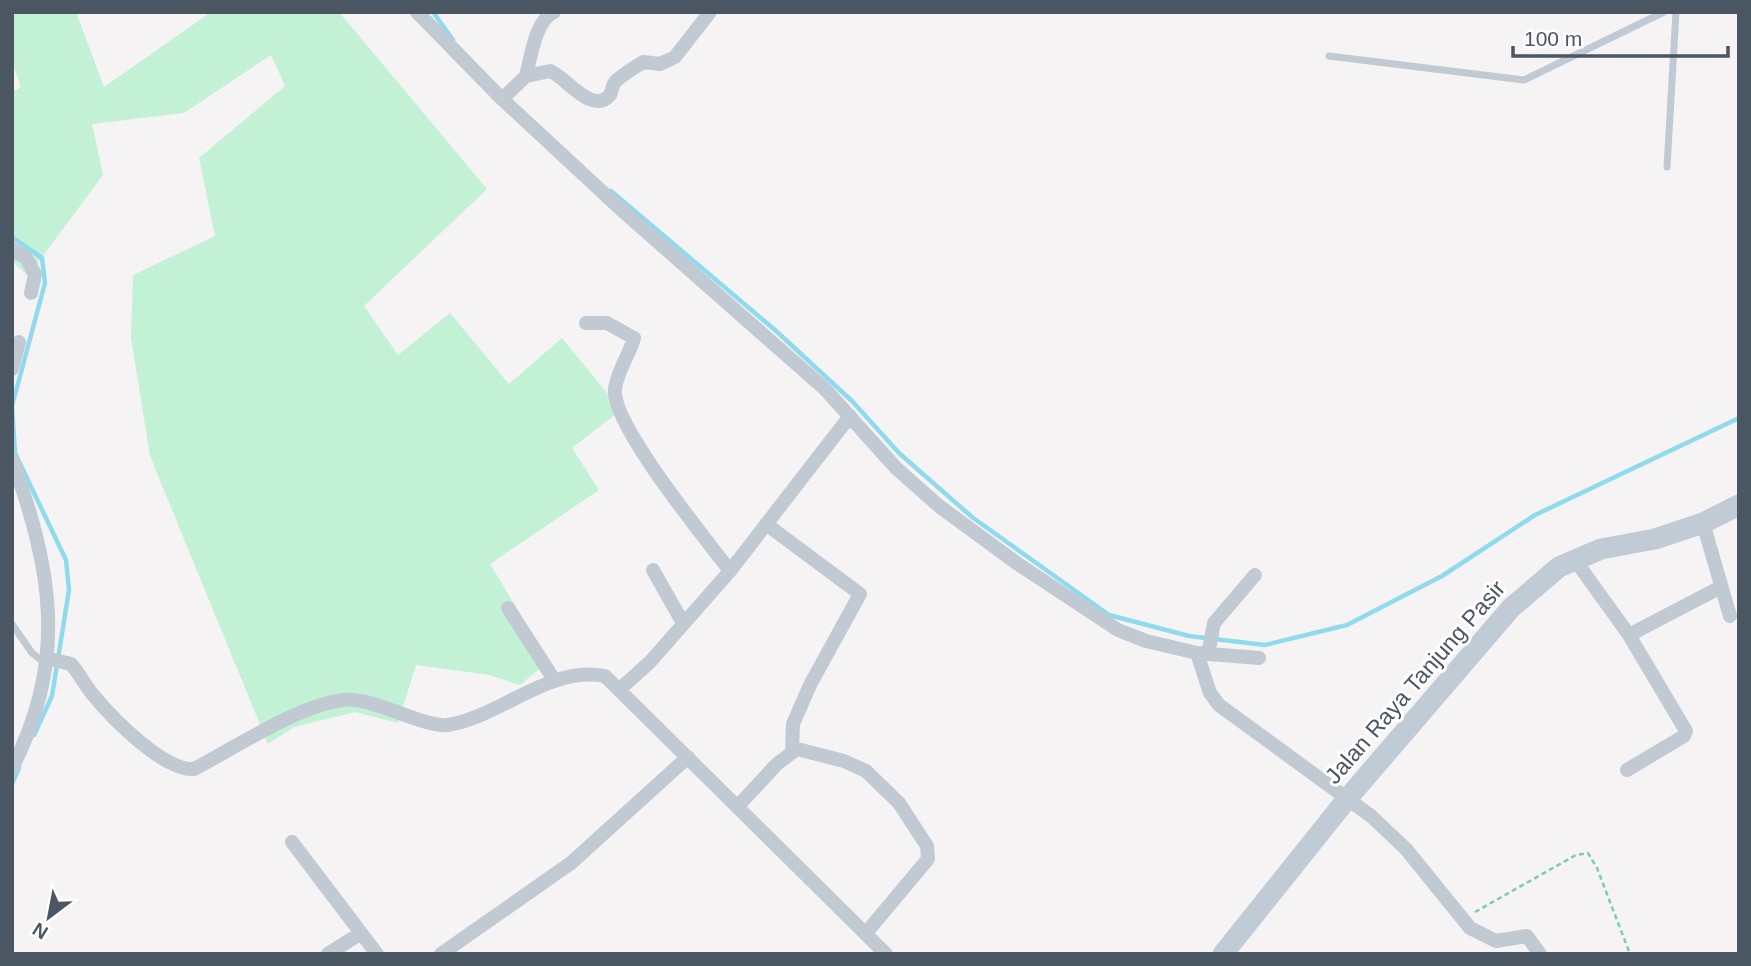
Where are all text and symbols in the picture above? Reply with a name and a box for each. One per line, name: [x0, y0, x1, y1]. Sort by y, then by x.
scale bar: [1513, 14, 1728, 58]
text: 100 m: [1524, 27, 1582, 50]
street label: Jalan Raya Tanjung Pasir: [1320, 575, 1510, 789]
north arrow: [14, 882, 84, 952]
text: N: [29, 918, 52, 944]

